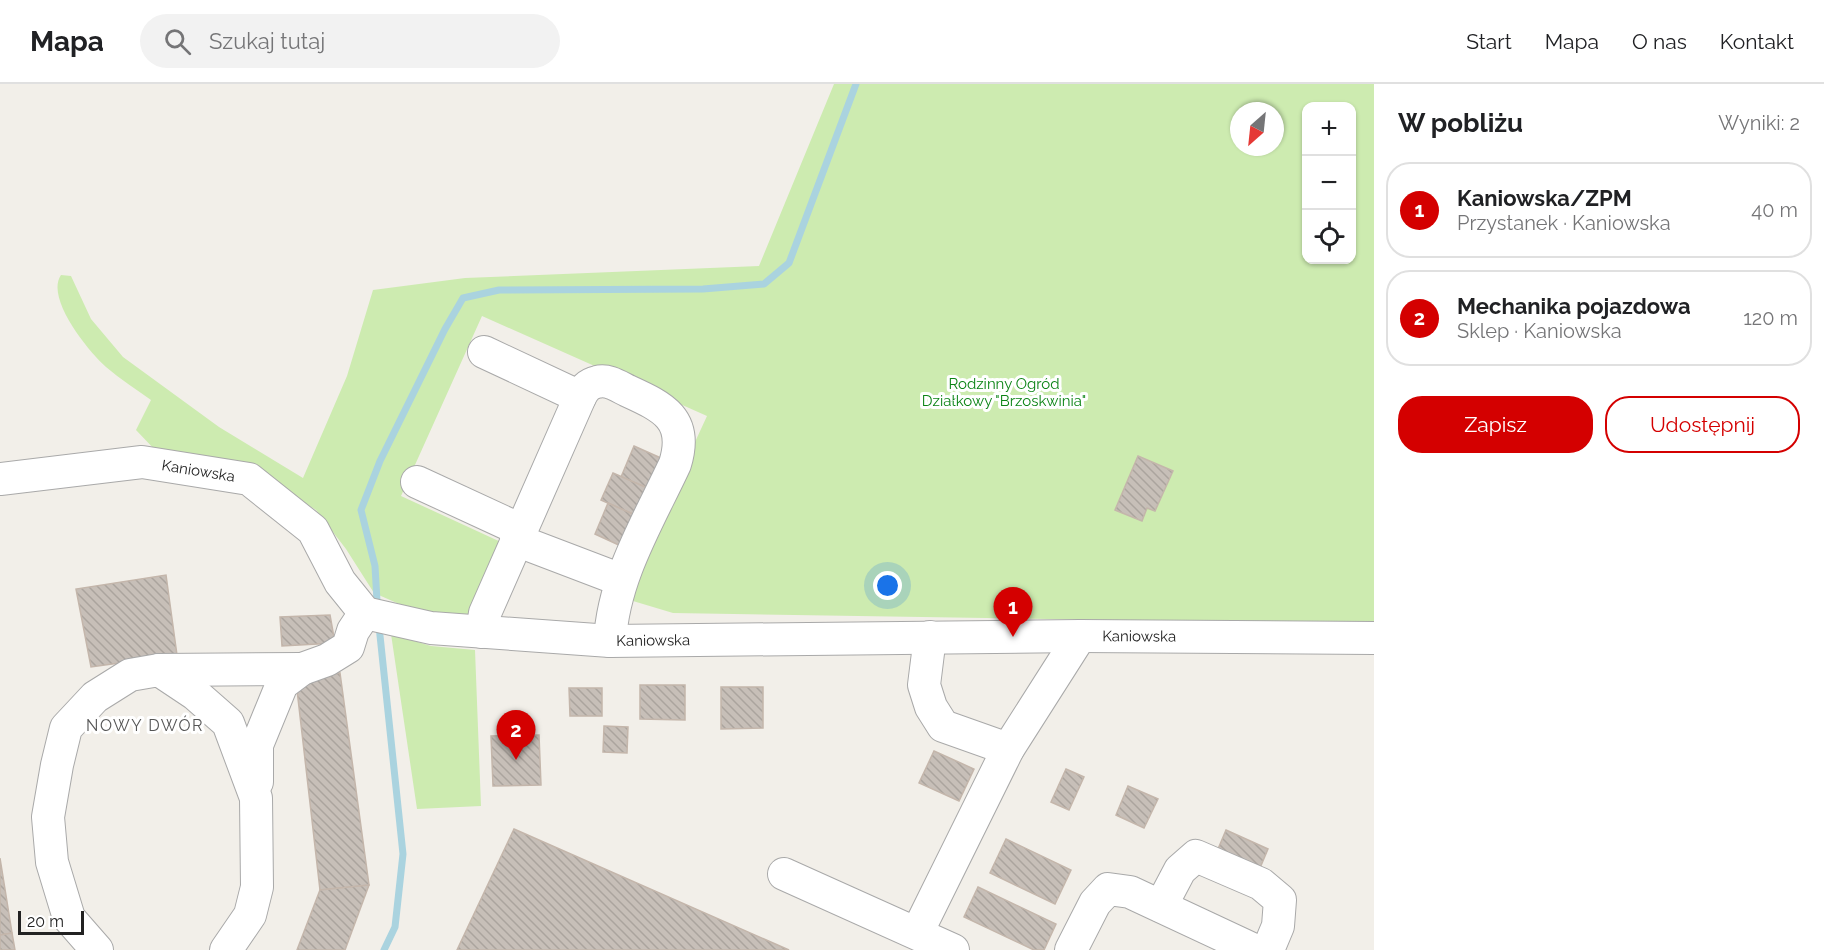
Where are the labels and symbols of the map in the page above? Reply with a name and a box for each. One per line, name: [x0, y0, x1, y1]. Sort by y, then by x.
north arrow: [1230, 102, 1284, 156]
park label: Rodzinny Ogród Działkowy "Brzoskwinia": [922, 375, 1086, 410]
street label: Kaniowska: [160, 456, 236, 486]
your location: [873, 571, 902, 600]
pin: 1: [994, 588, 1032, 637]
street label: Kaniowska: [1102, 627, 1176, 646]
street label: Kaniowska: [616, 631, 690, 650]
pin: 2: [496, 710, 536, 760]
district label: NOWY DWÓR: [86, 715, 204, 735]
scale bar: [18, 908, 84, 936]

